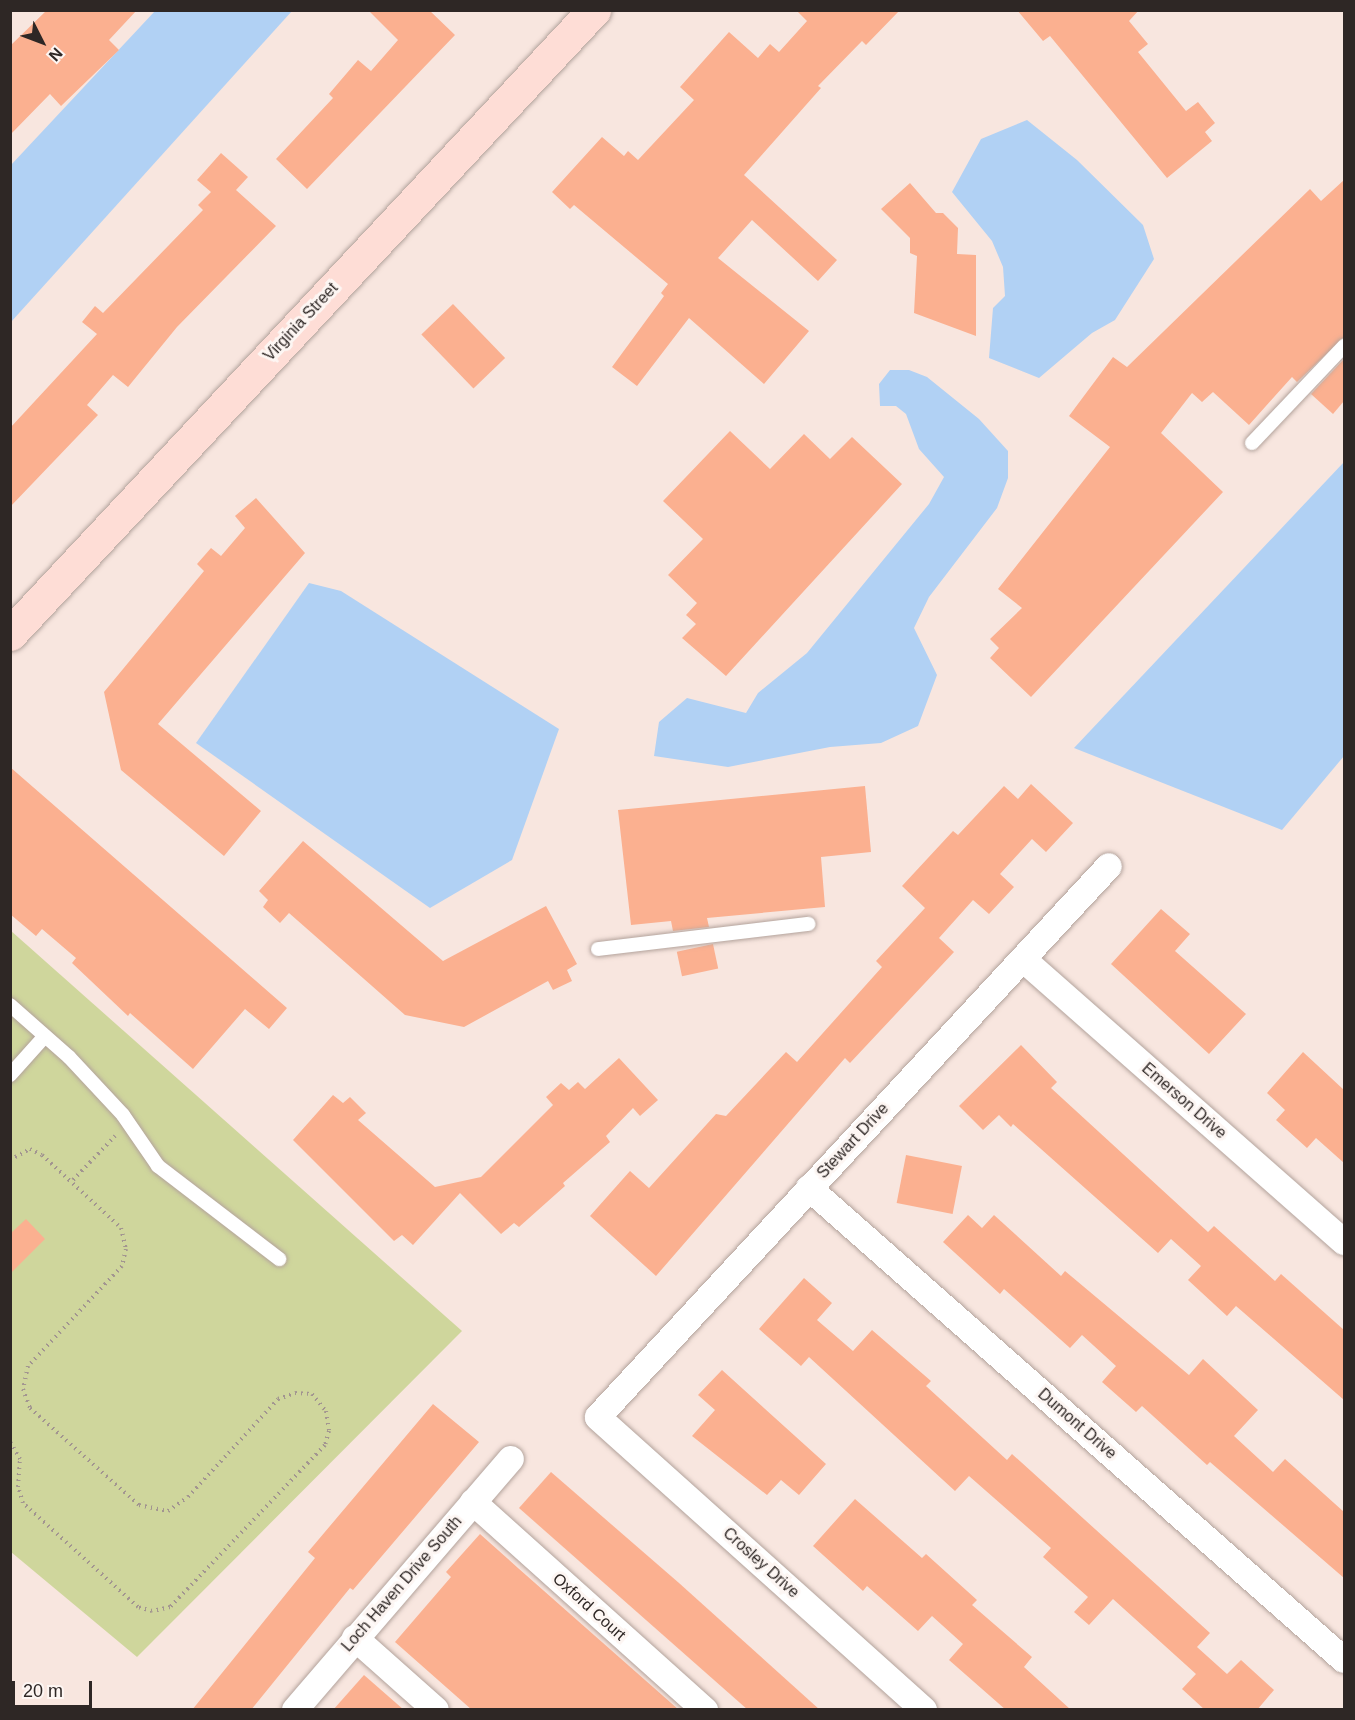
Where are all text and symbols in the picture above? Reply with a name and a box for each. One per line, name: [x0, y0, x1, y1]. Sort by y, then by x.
north arrow: [12, 12, 72, 72]
text: N: [46, 44, 66, 64]
street label: Virginia Street: [260, 279, 342, 365]
street label: Emerson Drive: [1138, 1059, 1230, 1143]
street label: Stewart Drive: [813, 1099, 893, 1183]
street label: Dumont Drive: [1034, 1385, 1120, 1463]
street label: Loch Haven Drive South: [338, 1512, 466, 1656]
street label: Crosley Drive: [719, 1524, 803, 1602]
street label: Oxford Court: [549, 1569, 629, 1645]
scale bar: [15, 1669, 94, 1707]
text: 20 m: [23, 1681, 63, 1701]

